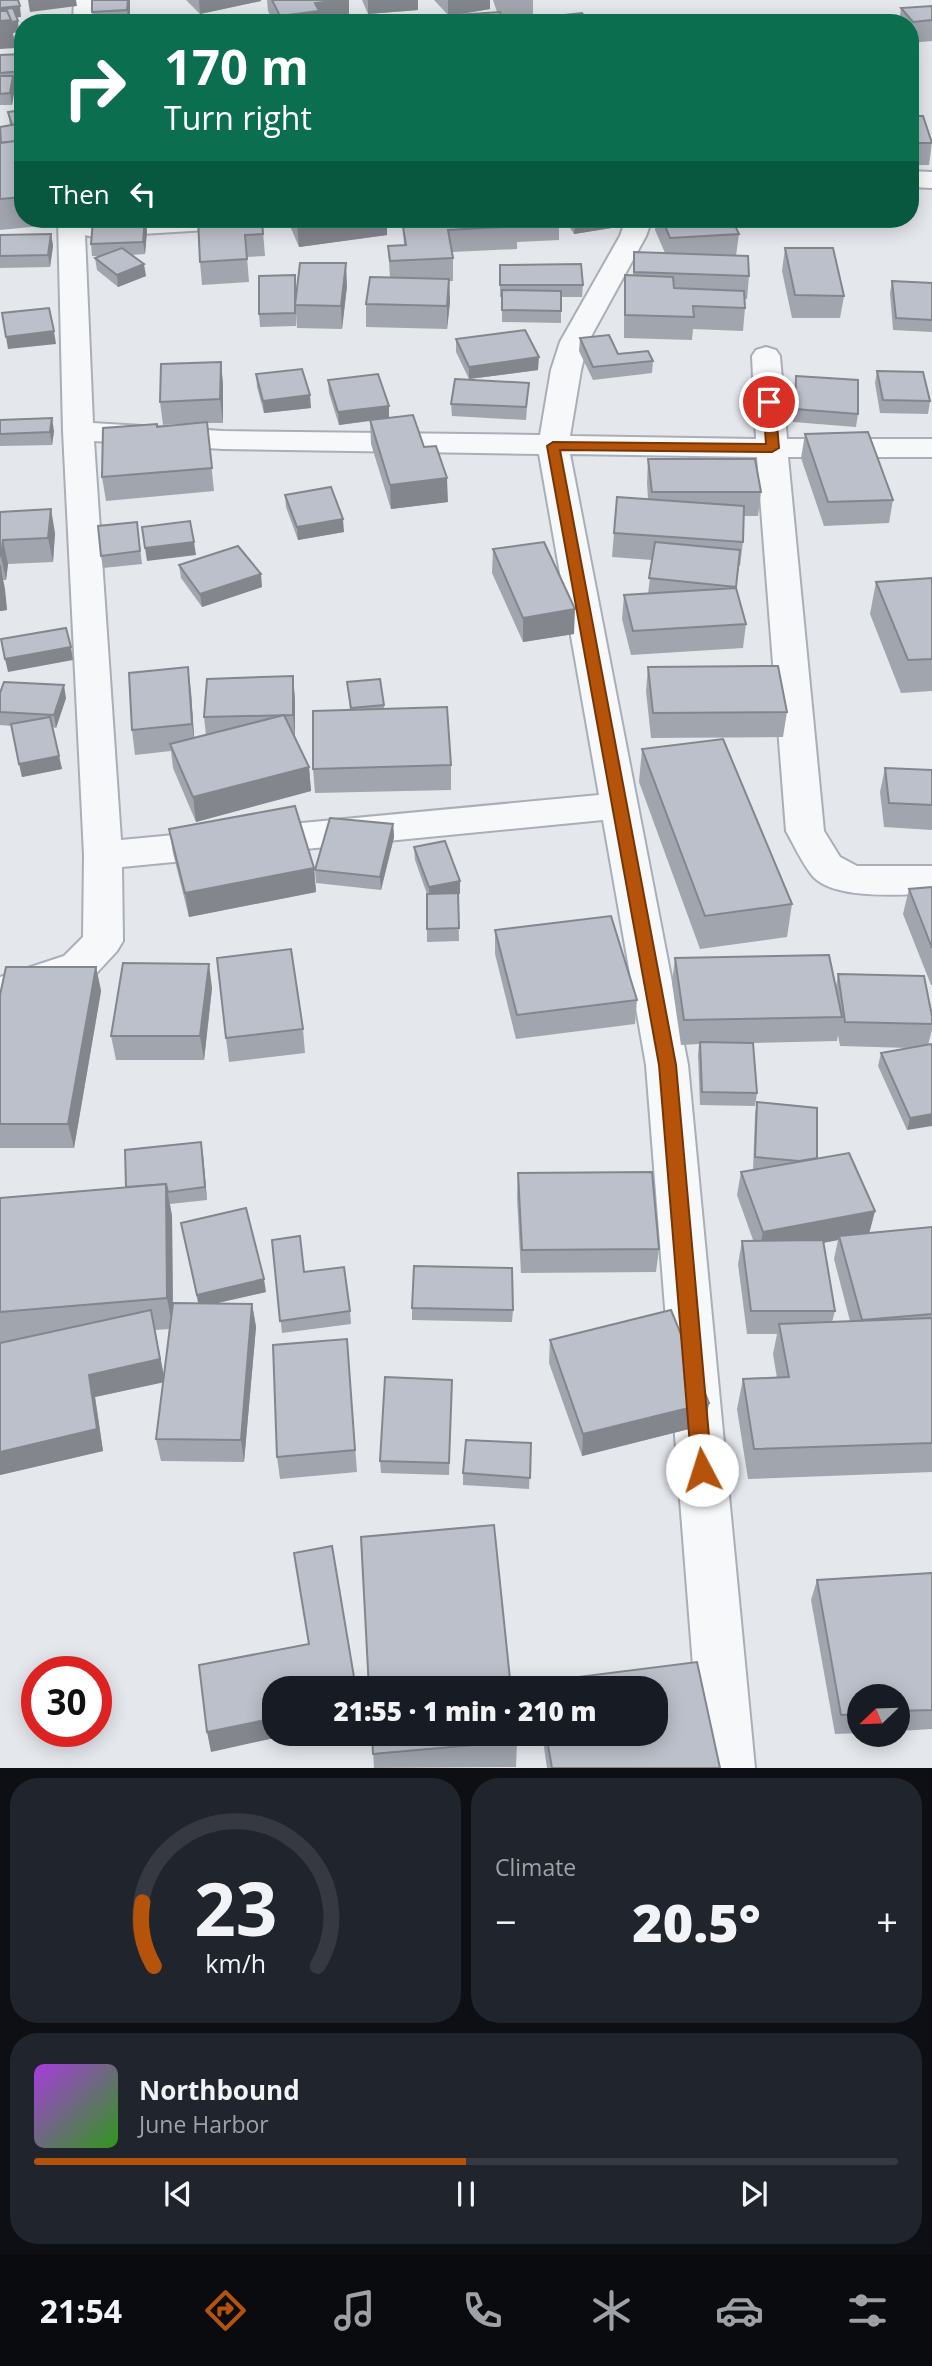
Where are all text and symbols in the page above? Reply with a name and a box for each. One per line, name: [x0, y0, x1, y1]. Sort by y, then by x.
text: 170 m: [164, 33, 309, 99]
icon: right: [49, 42, 140, 133]
text: Turn right: [164, 96, 312, 139]
icon: left: [124, 175, 162, 213]
text: Then: [49, 176, 110, 212]
pin: [739, 372, 799, 432]
icon: arrive: [750, 383, 788, 421]
position arrow: [665, 1433, 739, 1507]
speed limit sign: 30: [21, 1656, 112, 1747]
north arrow: [847, 1684, 910, 1746]
map controls: [847, 1684, 910, 1747]
text: 21:55 · 1 min · 210 m: [334, 1693, 596, 1729]
text: Climate: [495, 1851, 576, 1883]
text: 23: [194, 1859, 277, 1958]
text: 20.5°: [632, 1886, 761, 1957]
text: −: [495, 1895, 517, 1947]
text: +: [876, 1895, 898, 1947]
text: km/h: [205, 1946, 266, 1980]
text: Northbound: [139, 2072, 300, 2108]
text: June Harbor: [139, 2108, 269, 2140]
icon: previous: [159, 2175, 197, 2213]
icon: pause: [447, 2175, 485, 2213]
icon: next: [735, 2175, 773, 2213]
icon: directions: [201, 2286, 250, 2335]
icon: music: [330, 2286, 379, 2335]
icon: phone: [458, 2286, 507, 2335]
icon: climate: [587, 2286, 636, 2335]
icon: car: [715, 2286, 764, 2335]
icon: filters: [843, 2286, 892, 2335]
text: 21:54: [40, 2289, 122, 2332]

